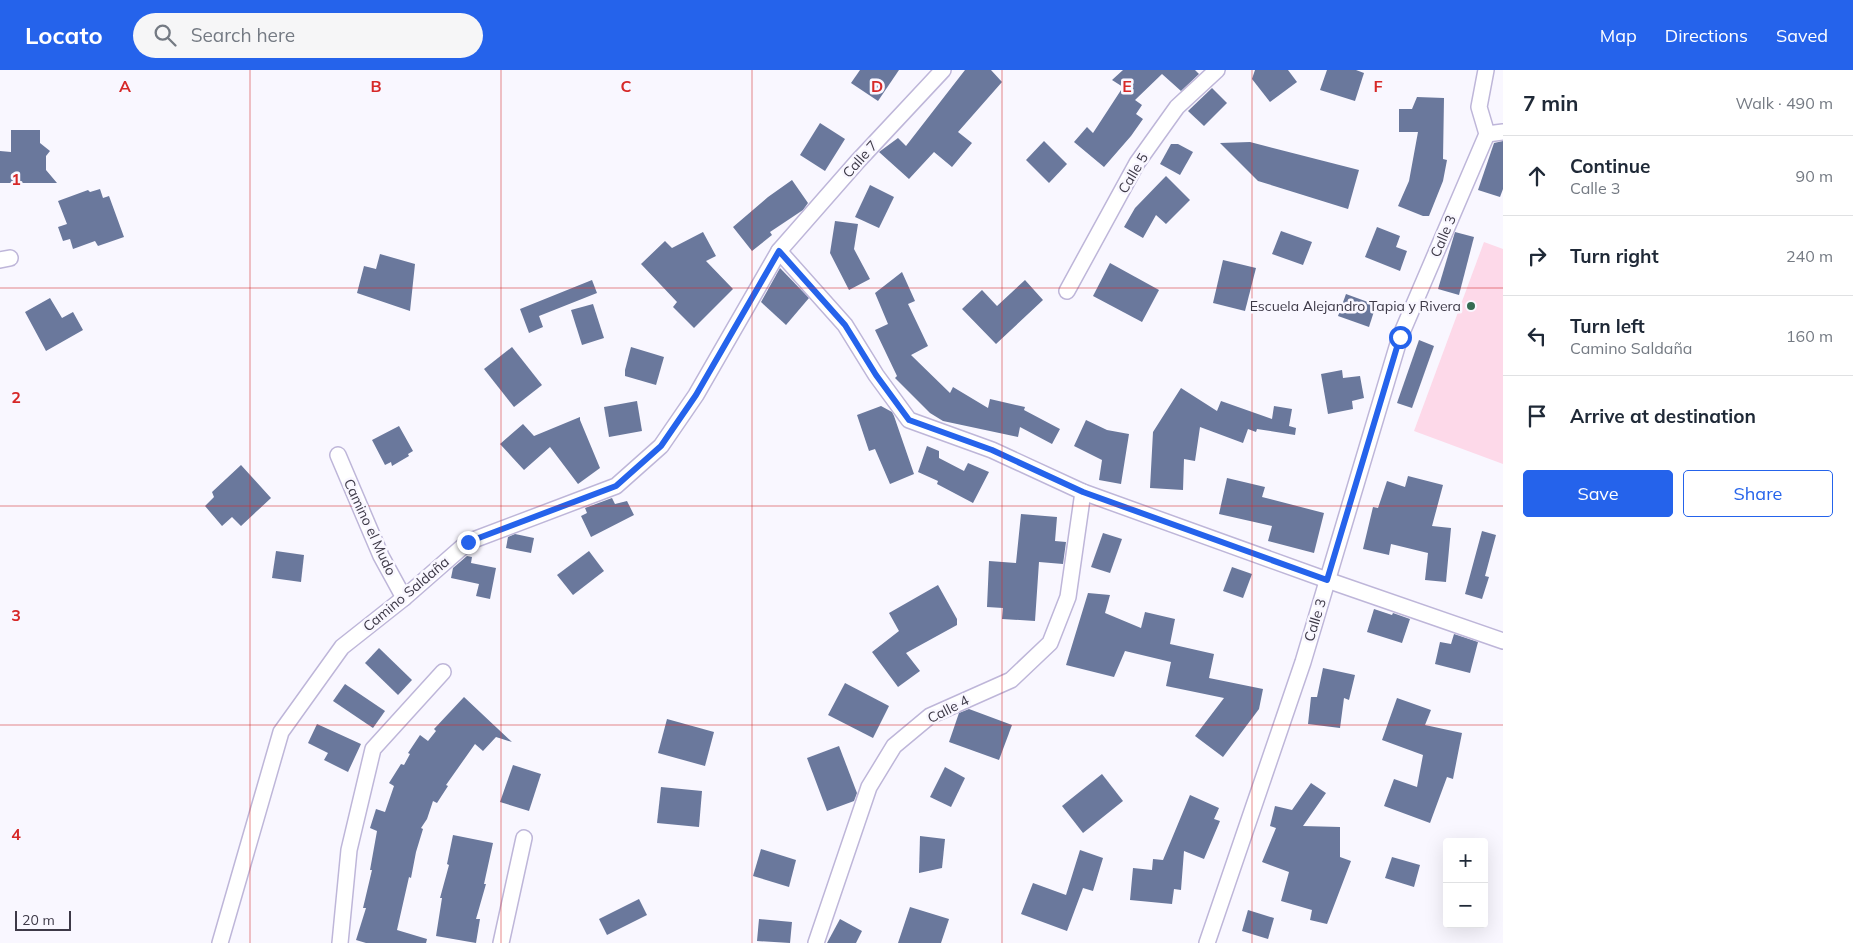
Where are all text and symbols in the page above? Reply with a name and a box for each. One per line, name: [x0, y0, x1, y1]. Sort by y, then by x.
search box: [133, 13, 483, 58]
text: Locato: [25, 20, 103, 50]
icon: search: [151, 21, 179, 49]
text: Search here: [191, 23, 295, 47]
text: Map: [1600, 24, 1637, 47]
text: Directions: [1665, 24, 1748, 47]
text: Saved: [1776, 24, 1828, 47]
text: A: [119, 76, 131, 96]
text: B: [370, 76, 382, 96]
text: C: [621, 76, 632, 96]
text: D: [871, 76, 883, 96]
text: E: [1122, 76, 1132, 96]
text: F: [1373, 76, 1383, 96]
text: 7 min: [1523, 90, 1578, 116]
text: Walk · 490 m: [1735, 93, 1833, 113]
street label: Calle 7: [839, 137, 881, 181]
street label: Calle 5: [1114, 149, 1152, 197]
text: Continue: [1570, 154, 1650, 178]
icon: ahead: [1523, 162, 1551, 190]
text: 90 m: [1796, 166, 1833, 186]
text: 1: [11, 169, 21, 189]
text: Calle 3: [1570, 178, 1620, 198]
street label: Calle 3: [1426, 212, 1460, 260]
icon: right: [1523, 242, 1551, 270]
text: Turn right: [1570, 244, 1659, 268]
text: 240 m: [1786, 246, 1833, 266]
place label: Escuela Alejandro Tapia y Rivera: [1250, 297, 1461, 315]
marker: Escuela Alejandro Tapia y Rivera: [1465, 300, 1477, 312]
text: Turn left: [1570, 314, 1645, 338]
icon: left: [1523, 322, 1551, 350]
route start: [1389, 326, 1412, 349]
text: 160 m: [1786, 326, 1833, 346]
text: Camino Saldaña: [1570, 338, 1692, 358]
text: 2: [11, 387, 21, 407]
icon: arrive: [1523, 402, 1551, 430]
text: Arrive at destination: [1570, 404, 1756, 428]
button: Save: [1523, 470, 1673, 517]
button: Share: [1683, 470, 1833, 517]
street label: Camino el Mudo: [340, 476, 400, 578]
route end: [457, 531, 480, 554]
street label: Camino Saldaña: [359, 553, 453, 635]
street label: Calle 3: [1300, 596, 1330, 644]
text: 3: [11, 605, 21, 625]
street label: Calle 4: [924, 691, 972, 727]
text: 4: [11, 824, 21, 844]
map controls: [1443, 838, 1488, 928]
button: +: [1443, 838, 1488, 883]
button: −: [1443, 883, 1488, 928]
scale bar: [15, 908, 71, 931]
text: 20 m: [22, 911, 55, 929]

